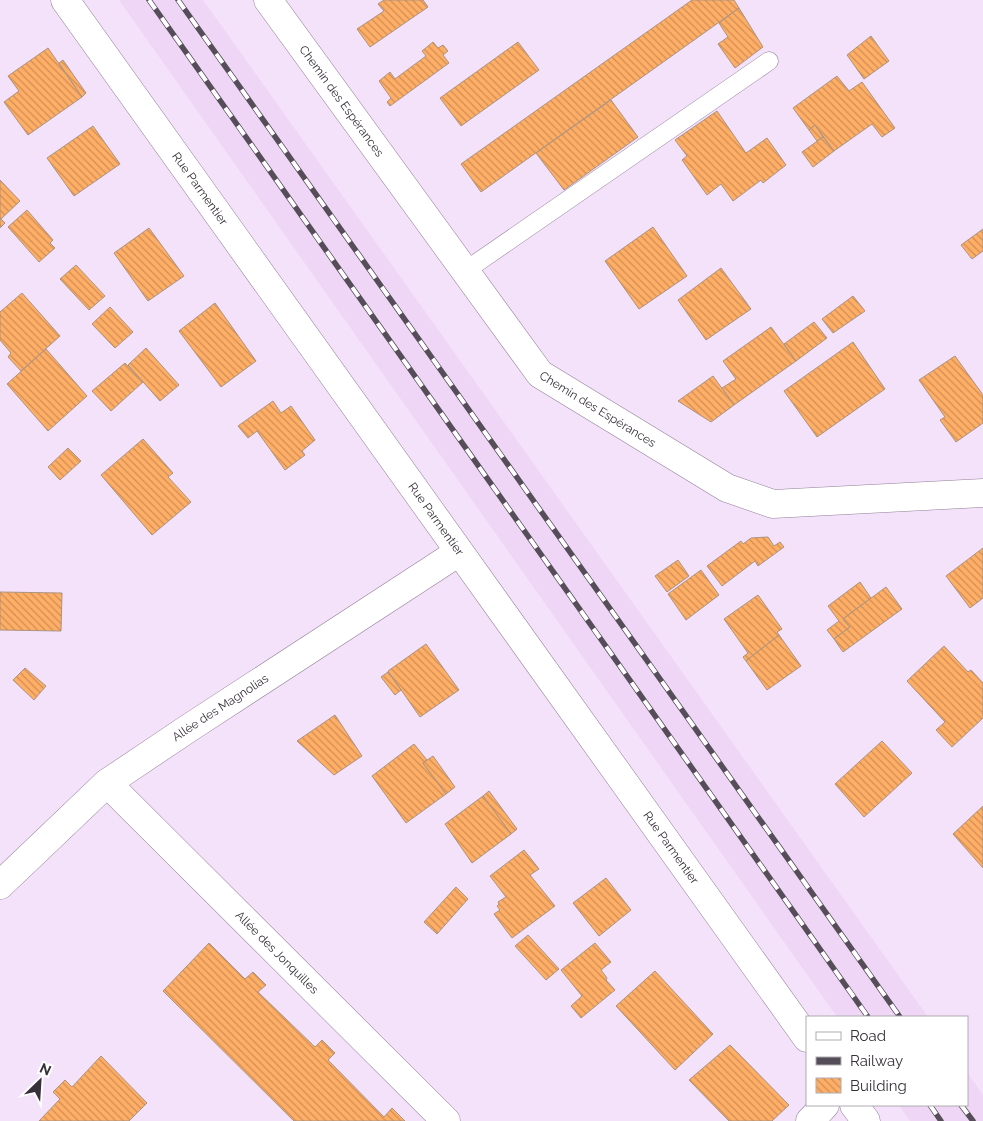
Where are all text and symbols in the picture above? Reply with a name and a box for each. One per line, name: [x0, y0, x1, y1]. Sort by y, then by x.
street label: Chemin des Espérances: [296, 43, 387, 160]
street label: Rue Parmentier: [169, 150, 231, 228]
street label: Chemin des Espérances: [537, 368, 659, 450]
street label: Rue Parmentier: [405, 480, 467, 559]
street label: Allée des Magnolias: [170, 671, 271, 744]
street label: Rue Parmentier: [640, 809, 702, 887]
street label: Allée des Jonquilles: [233, 908, 321, 997]
legend: [806, 1016, 968, 1106]
text: Road: [850, 1027, 886, 1045]
text: Railway: [850, 1052, 903, 1070]
north arrow: [15, 1056, 65, 1106]
text: N: [37, 1060, 54, 1079]
text: Building: [850, 1077, 907, 1095]

